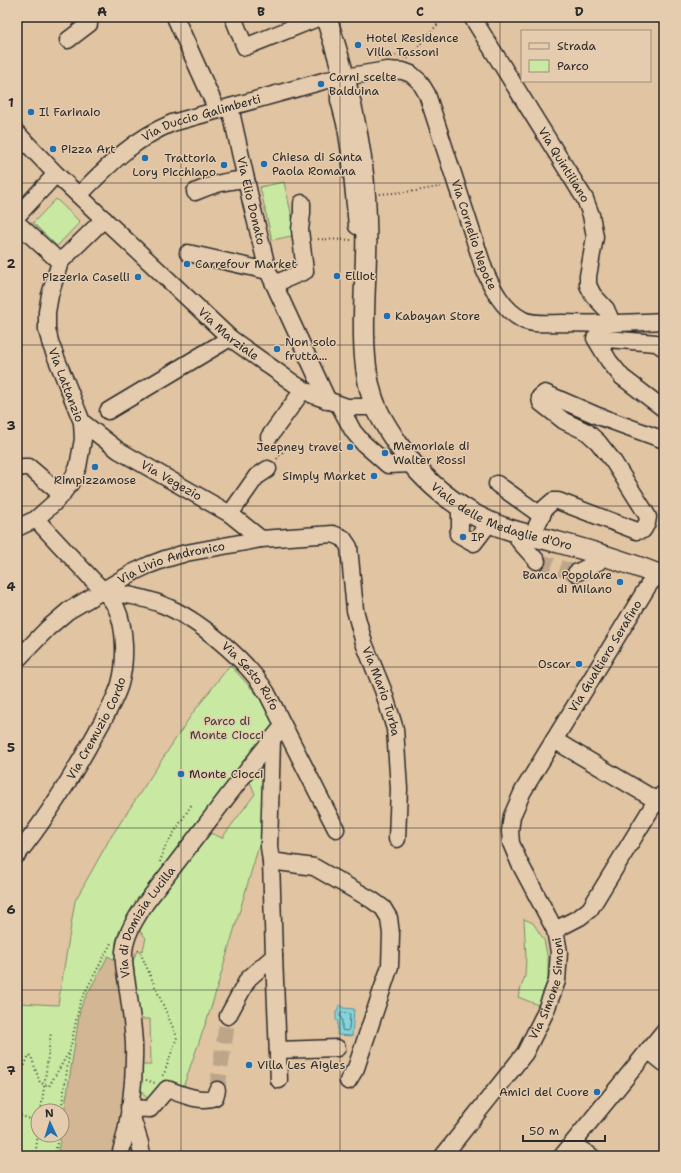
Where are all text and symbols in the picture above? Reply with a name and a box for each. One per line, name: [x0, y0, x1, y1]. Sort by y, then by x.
text: A: [97, 3, 107, 20]
text: B: [257, 3, 265, 20]
text: C: [416, 3, 424, 20]
text: D: [574, 3, 584, 20]
place label: Hotel Residence Villa Tassoni: [366, 30, 459, 60]
legend: [521, 30, 651, 82]
text: Strada: [557, 38, 597, 54]
marker: Hotel Residence Villa Tassoni: [353, 40, 363, 50]
text: Parco: [557, 58, 589, 74]
place label: Carni scelte Balduina: [329, 69, 397, 99]
marker: Carni scelte Balduina: [316, 79, 326, 89]
street label: Via Duccio Galimberti: [139, 91, 263, 145]
text: 1: [8, 94, 14, 111]
place label: Il Farinaio: [39, 104, 100, 120]
marker: Il Farinaio: [26, 107, 36, 117]
street label: Via Quintiliano: [534, 124, 593, 206]
place label: Pizza Art: [61, 141, 115, 157]
marker: Pizza Art: [48, 144, 58, 154]
place label: Chiesa di Santa Paola Romana: [272, 149, 363, 179]
place label: Trattoria Picchiapo: [162, 150, 217, 180]
marker: Lory: [140, 153, 150, 163]
street label: Via Elio Donato: [233, 155, 269, 246]
marker: Chiesa di Santa Paola Romana: [259, 159, 269, 169]
marker: Trattoria Picchiapo: [219, 160, 229, 170]
place label: Lory: [132, 164, 158, 180]
street label: Via Cornelio Nepote: [447, 177, 501, 293]
text: 2: [6, 255, 16, 272]
place label: Carrefour Market: [195, 256, 297, 272]
marker: Carrefour Market: [182, 259, 192, 269]
place label: Elliot: [345, 268, 375, 284]
place label: Pizzeria Caselli: [42, 269, 130, 285]
marker: Elliot: [332, 271, 342, 281]
marker: Pizzeria Caselli: [133, 272, 143, 282]
street label: Via Marziale: [195, 304, 262, 364]
place label: Kabayan Store: [395, 308, 480, 324]
marker: Kabayan Store: [382, 311, 392, 321]
place label: Non solo frutta...: [285, 334, 336, 364]
marker: Non solo frutta...: [272, 344, 282, 354]
street label: Via Lattanzio: [44, 345, 88, 425]
text: 3: [6, 417, 16, 434]
place label: Memoriale di Walter Rossi: [393, 438, 470, 468]
place label: Jeepney travel: [256, 439, 342, 455]
marker: Jeepney travel: [345, 442, 355, 452]
marker: Memoriale di Walter Rossi: [380, 448, 390, 458]
street label: Via Vegezio: [138, 457, 205, 504]
marker: Rimpizzamose: [90, 462, 100, 472]
place label: Simply Market: [282, 468, 366, 484]
marker: Simply Market: [369, 471, 379, 481]
place label: Rimpizzamose: [54, 472, 137, 488]
street label: Viale delle Medaglie d'Oro: [427, 479, 574, 554]
place label: IP: [471, 529, 485, 545]
marker: IP: [458, 532, 468, 542]
street label: Via Livio Andronico: [115, 538, 226, 588]
place label: Banca Popolare di Milano: [522, 567, 612, 597]
marker: Banca Popolare di Milano: [615, 577, 625, 587]
text: 4: [6, 578, 16, 595]
street label: Via Gualtiero Serafino: [565, 597, 646, 715]
street label: Via Sesto Rufo: [218, 638, 282, 713]
street label: Via Mario Turba: [358, 644, 403, 737]
place label: Oscar: [538, 656, 571, 672]
marker: Oscar: [574, 659, 584, 669]
street label: Via Cremuzio Cordo: [63, 676, 129, 783]
park label: Parco di Monte Ciocci: [190, 713, 264, 743]
text: 5: [7, 739, 15, 756]
place label: Monte Ciocci: [189, 766, 263, 782]
marker: Monte Ciocci: [176, 769, 186, 779]
street label: Via di Domizia Lucilla: [116, 863, 179, 979]
text: 6: [6, 901, 16, 918]
street label: Via Simone Simoni: [525, 936, 567, 1042]
place label: Villa Les Aigles: [257, 1057, 345, 1073]
marker: Villa Les Aigles: [244, 1060, 254, 1070]
text: 7: [6, 1062, 16, 1079]
place label: Amici del Cuore: [499, 1084, 589, 1100]
marker: Amici del Cuore: [592, 1087, 602, 1097]
north arrow: [30, 1103, 70, 1143]
text: N: [44, 1106, 54, 1121]
scale bar: [523, 1117, 605, 1143]
text: 50 m: [529, 1123, 559, 1139]

